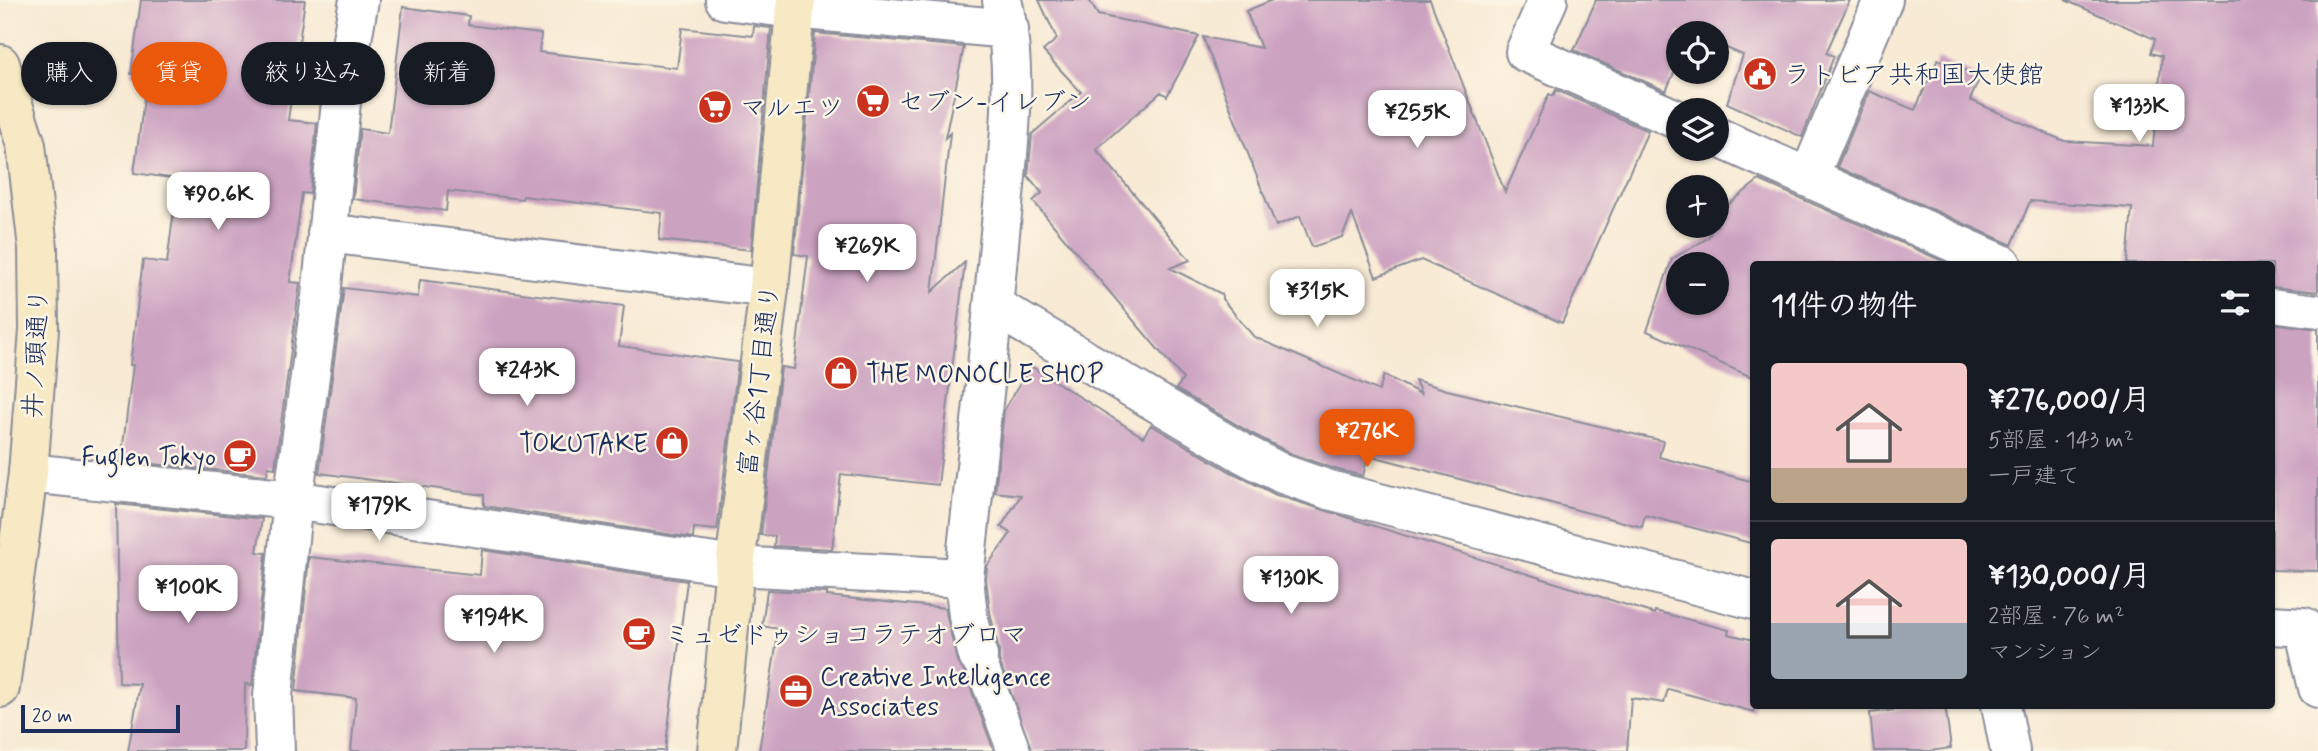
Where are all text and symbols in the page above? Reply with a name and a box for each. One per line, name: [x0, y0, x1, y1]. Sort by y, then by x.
map controls: [1666, 21, 1729, 315]
button: locate: [1666, 21, 1729, 84]
chip: 購入: [21, 42, 117, 105]
chip: 賃貸: [131, 42, 227, 105]
chip: 絞り込み: [241, 42, 385, 105]
chip: 新着: [399, 42, 495, 105]
public building icon: ラトビア共和国大使館: [1741, 55, 1779, 93]
place label: ラトビア共和国大使館: [1784, 59, 2044, 93]
supermarket icon: セブン-イレブン: [854, 82, 892, 120]
pin: ¥133K: [2090, 85, 2188, 144]
place label: セブン-イレブン: [898, 86, 1092, 120]
supermarket icon: マルエツ: [696, 88, 734, 126]
pin: ¥255K: [1368, 90, 1466, 150]
place label: マルエツ: [740, 92, 843, 126]
text: ¥133K: [2110, 92, 2168, 122]
text: ¥255K: [1384, 98, 1450, 128]
button: layers: [1666, 98, 1729, 161]
pin: ¥90.6K: [161, 173, 275, 232]
button: +: [1666, 175, 1729, 238]
text: ¥90.6K: [183, 180, 253, 210]
pin: ¥269K: [818, 224, 916, 284]
text: ¥269K: [834, 232, 900, 262]
button: −: [1666, 252, 1729, 315]
pin: ¥315K: [1268, 270, 1366, 329]
text: ¥315K: [1286, 277, 1348, 307]
street label: 富ヶ谷1丁目通り: [731, 282, 789, 478]
icon: filters: [2216, 284, 2254, 322]
street label: 井ノ頭通り: [17, 287, 57, 419]
text: 11件の物件: [1771, 287, 1917, 326]
pin: ¥243K: [478, 348, 576, 408]
shop icon: THE MONOCLE SHOP: [822, 354, 860, 392]
text: ¥243K: [495, 356, 559, 386]
place label: THE MONOCLE SHOP: [866, 358, 1103, 392]
text: ¥276,000/月: [1988, 381, 2151, 420]
icon: home: [1827, 391, 1911, 475]
pin: ¥276K: [1318, 410, 1416, 469]
text: ¥276K: [1335, 417, 1399, 447]
shop icon: TOKUTAKE: [653, 424, 691, 462]
text: 5部屋 · 143 m²: [1988, 426, 2134, 456]
place label: TOKUTAKE: [519, 428, 648, 462]
cafe icon: Fuglen Tokyo: [221, 437, 259, 475]
place label: Fuglen Tokyo: [81, 441, 216, 478]
text: 一戸建て: [1988, 462, 2080, 492]
pin: ¥179K: [330, 484, 428, 543]
text: ¥179K: [347, 491, 411, 521]
pin: ¥130K: [1242, 556, 1340, 616]
text: ¥130,000/月: [1988, 557, 2151, 596]
text: ¥130K: [1259, 564, 1323, 594]
pin: ¥100K: [139, 566, 237, 625]
icon: home: [1827, 567, 1911, 651]
text: ¥100K: [155, 573, 221, 603]
pin: ¥194K: [445, 596, 543, 655]
text: 2部屋 · 76 m²: [1988, 602, 2124, 632]
text: ¥194K: [460, 603, 528, 633]
cafe icon: ミュゼドゥショコラテオブロマ: [620, 615, 658, 653]
place label: ミュゼドゥショコラテオブロマ: [664, 619, 1027, 653]
text: マンション: [1988, 638, 2102, 668]
place label: Creative Intelligence Associates: [820, 661, 1051, 725]
office icon: Creative Intelligence Associates: [777, 672, 815, 710]
scale bar: [21, 702, 180, 734]
text: 20 m: [32, 704, 72, 729]

